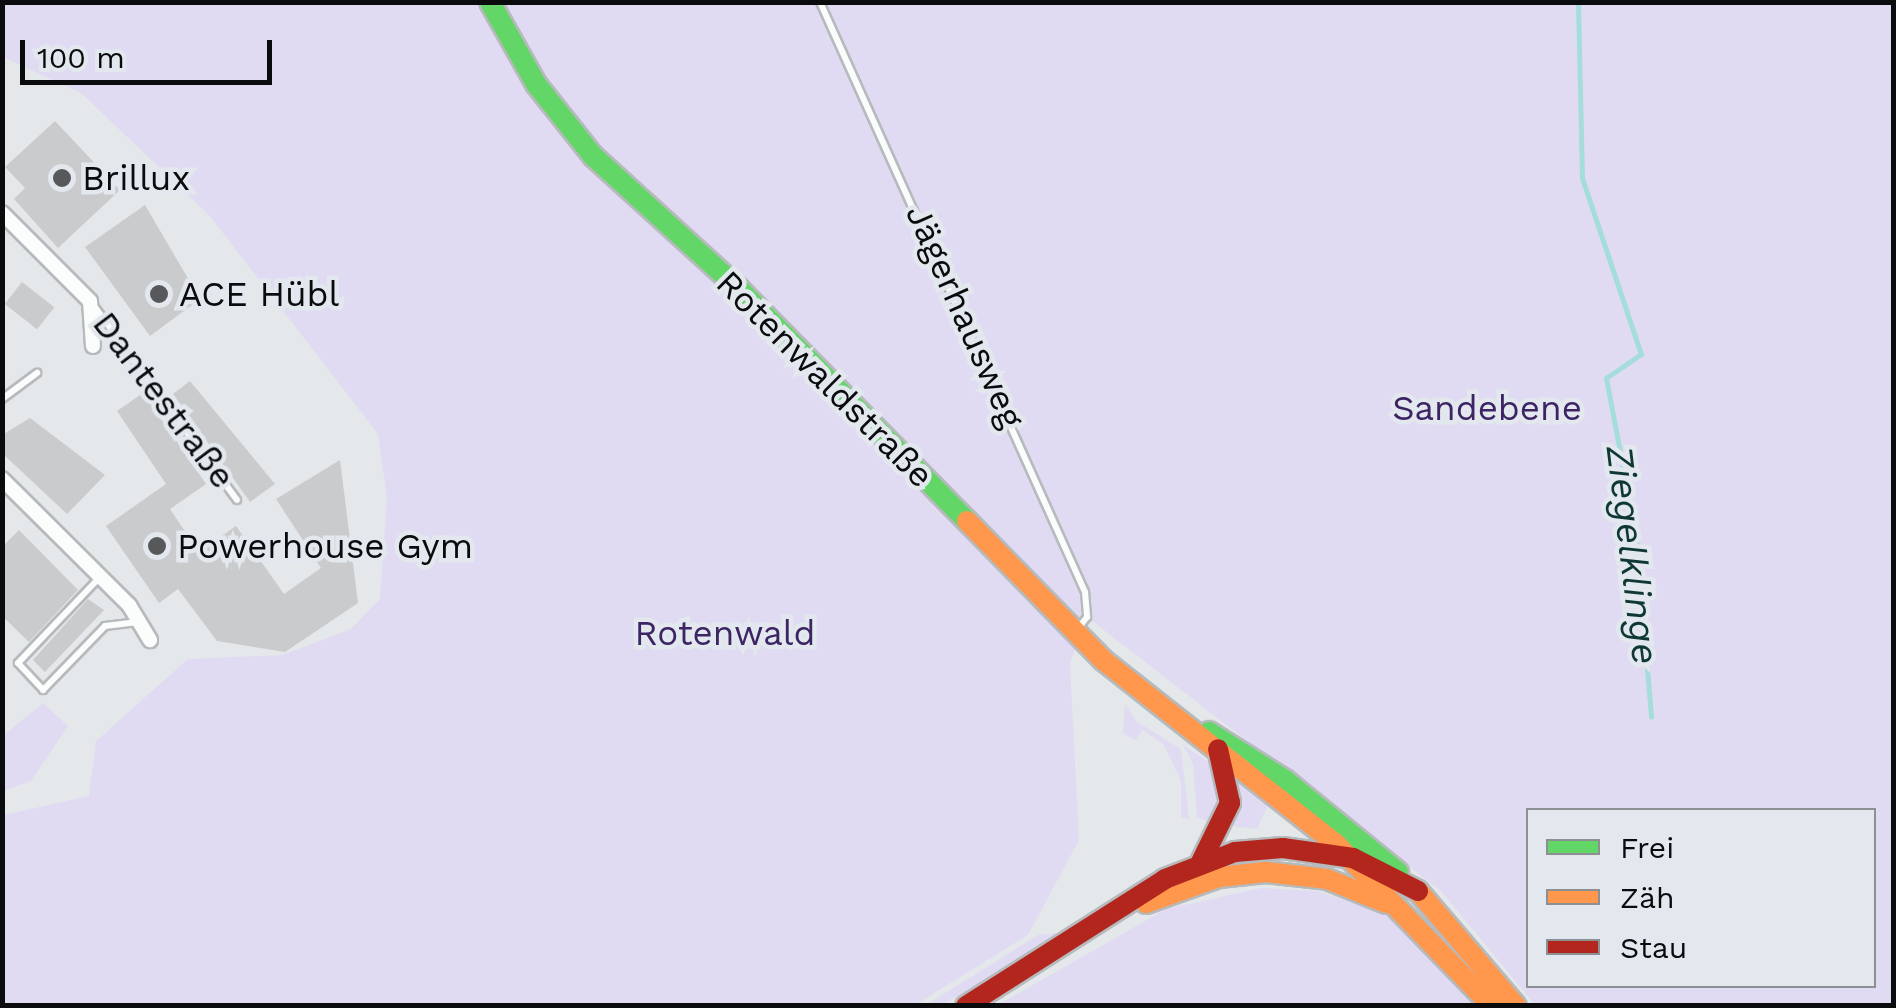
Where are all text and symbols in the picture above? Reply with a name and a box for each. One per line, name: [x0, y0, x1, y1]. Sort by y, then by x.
scale bar: [25, 20, 278, 82]
text: 100 m: [37, 40, 125, 75]
place label: Brillux: [82, 157, 190, 199]
marker: Brillux: [51, 167, 73, 189]
street label: Jägerhausweg: [897, 198, 1033, 434]
street label: Rotenwaldstraße: [708, 262, 942, 496]
place label: ACE Hübl: [179, 273, 339, 315]
marker: ACE Hübl: [148, 283, 170, 305]
street label: Dantestraße: [84, 304, 244, 496]
park label: Sandebene: [1392, 387, 1582, 429]
water label: Ziegelklinge: [1596, 443, 1668, 667]
place label: Powerhouse Gym: [177, 525, 473, 567]
marker: Powerhouse Gym: [146, 535, 168, 557]
park label: Rotenwald: [635, 612, 815, 654]
legend: [1526, 808, 1876, 988]
text: Frei: [1620, 830, 1674, 865]
text: Zäh: [1620, 880, 1674, 915]
text: Stau: [1620, 930, 1687, 965]

